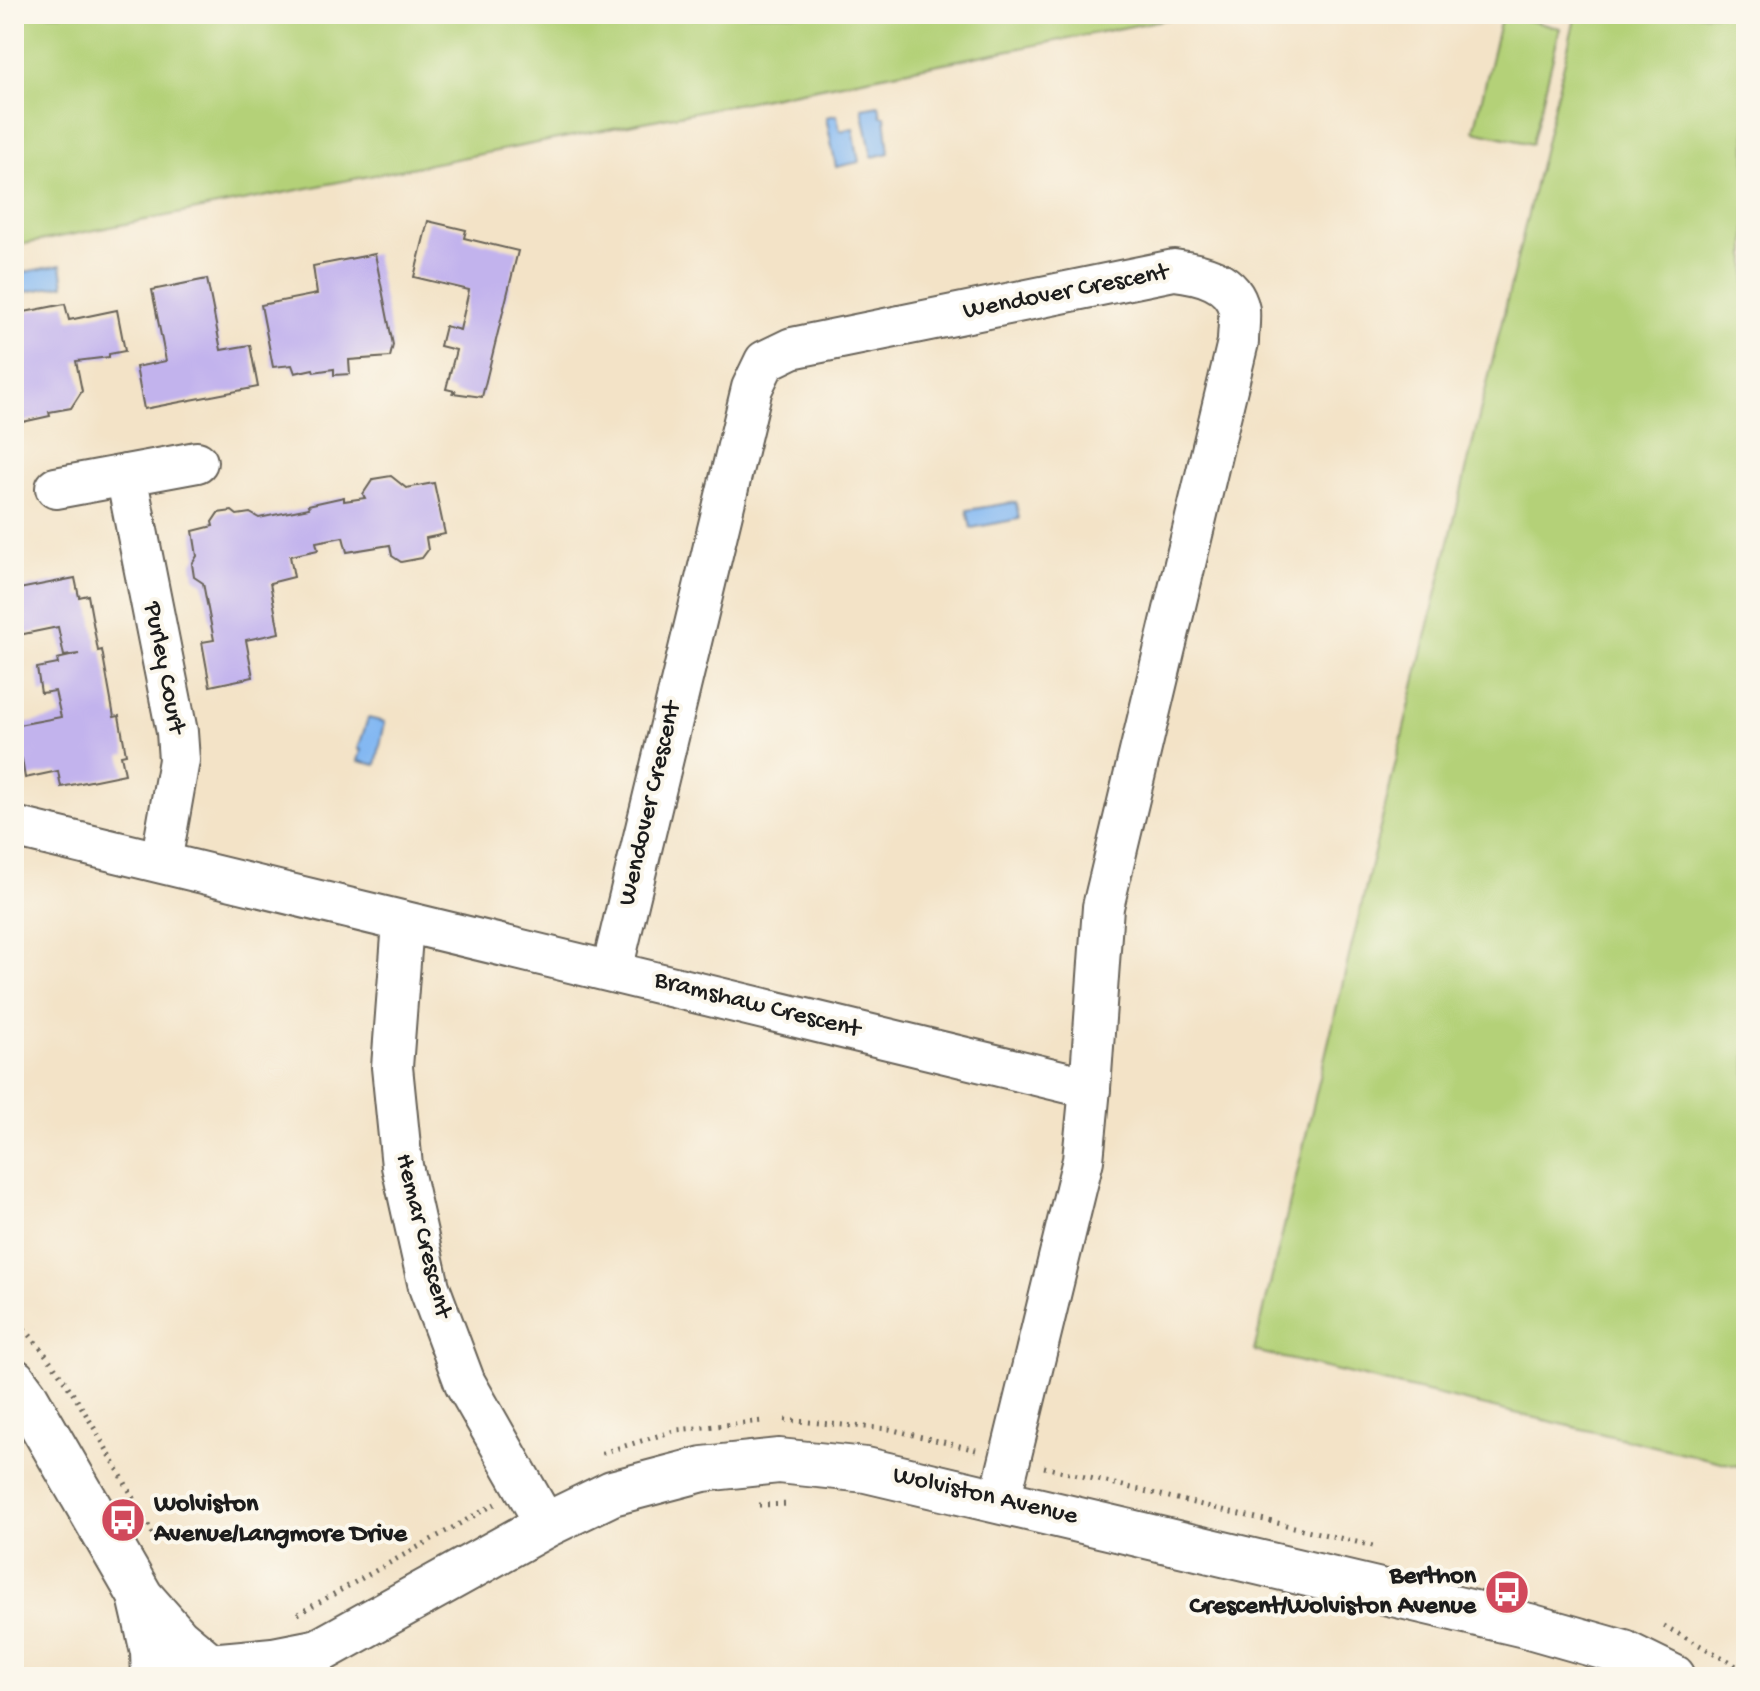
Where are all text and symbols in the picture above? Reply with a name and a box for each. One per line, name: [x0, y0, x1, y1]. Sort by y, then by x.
street label: Wendover Crescent: [961, 257, 1174, 328]
street label: Purley Court: [135, 599, 191, 739]
street label: Wendover Crescent: [612, 697, 690, 909]
street label: Bramshaw Crescent: [650, 965, 866, 1047]
street label: Hemar Crescent: [387, 1151, 458, 1324]
street label: Wolviston Avenue: [890, 1461, 1081, 1533]
place label: Wolviston Avenue/Langmore Drive: [153, 1490, 409, 1551]
bus stop icon: Wolviston Avenue/Langmore Drive: [99, 1496, 147, 1544]
place label: Berthon Crescent/Wolviston Avenue: [1189, 1562, 1478, 1623]
bus stop icon: Berthon Crescent/Wolviston Avenue: [1483, 1568, 1531, 1616]

